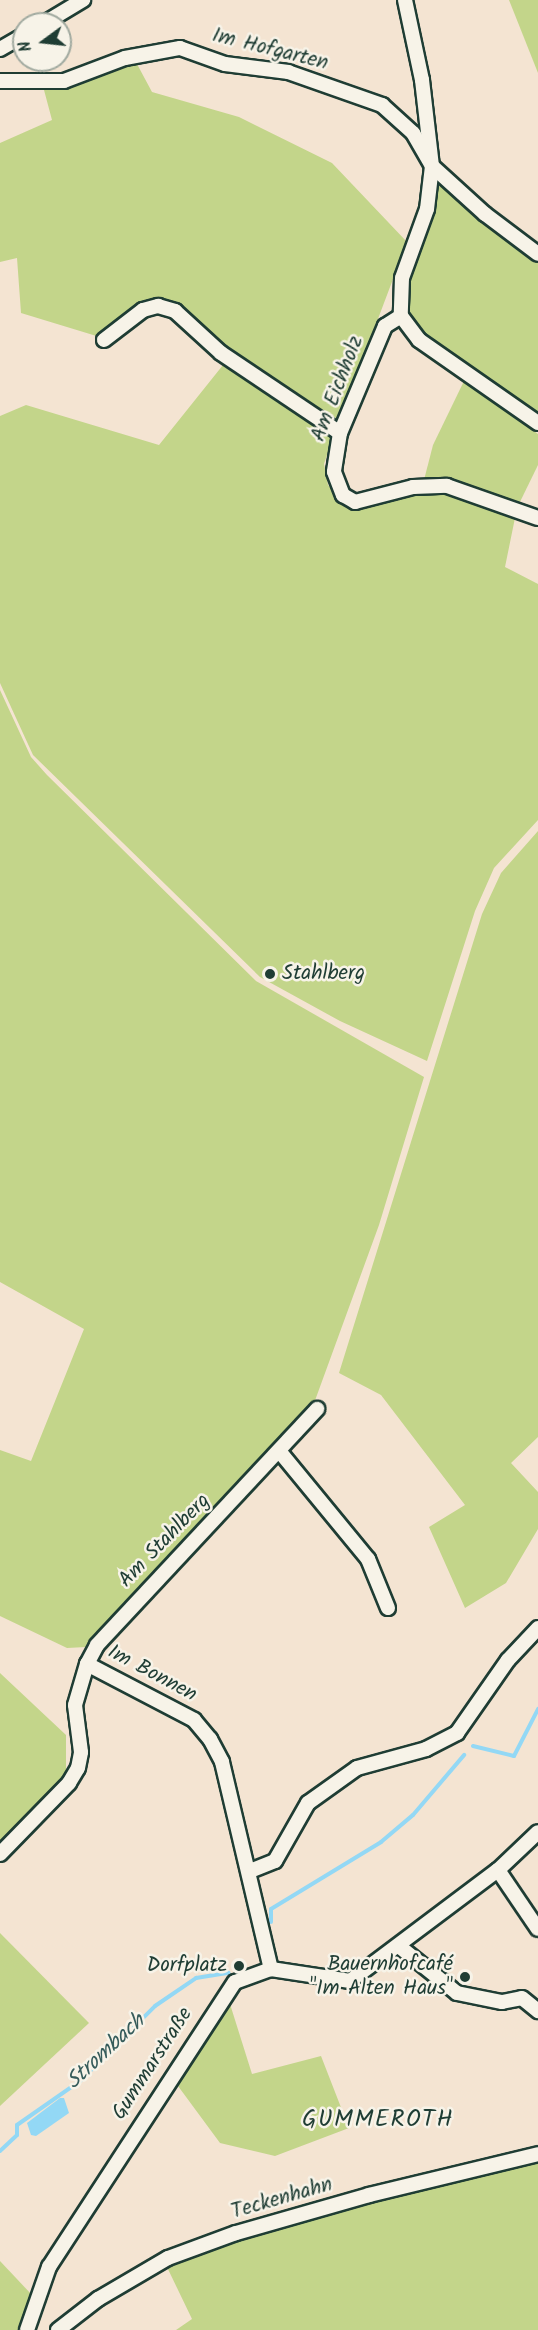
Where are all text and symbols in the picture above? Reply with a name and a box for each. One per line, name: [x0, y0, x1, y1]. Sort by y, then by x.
north arrow: [12, 12, 72, 72]
street label: Im Hofgarten: [209, 23, 331, 77]
text: N: [13, 38, 39, 54]
street label: Am Eichholz: [306, 333, 370, 445]
place label: Stahlberg: [282, 961, 365, 987]
marker: Stahlberg: [263, 967, 277, 981]
street label: Am Stahlberg: [114, 1489, 216, 1593]
street label: Im Bonnen: [103, 1640, 201, 1708]
place label: Bauernhofcafé "Im Alten Haus": [309, 1952, 453, 2002]
place label: Dorfplatz: [147, 1953, 227, 1979]
marker: Dorfplatz: [232, 1959, 246, 1973]
marker: Bauernhofcafé "Im Alten Haus": [458, 1970, 472, 1984]
street label: Gummarstraße: [107, 2003, 199, 2125]
water label: Strombach: [61, 2009, 151, 2095]
district label: GUMMEROTH: [302, 2106, 454, 2134]
street label: Teckenhahn: [229, 2173, 335, 2225]

